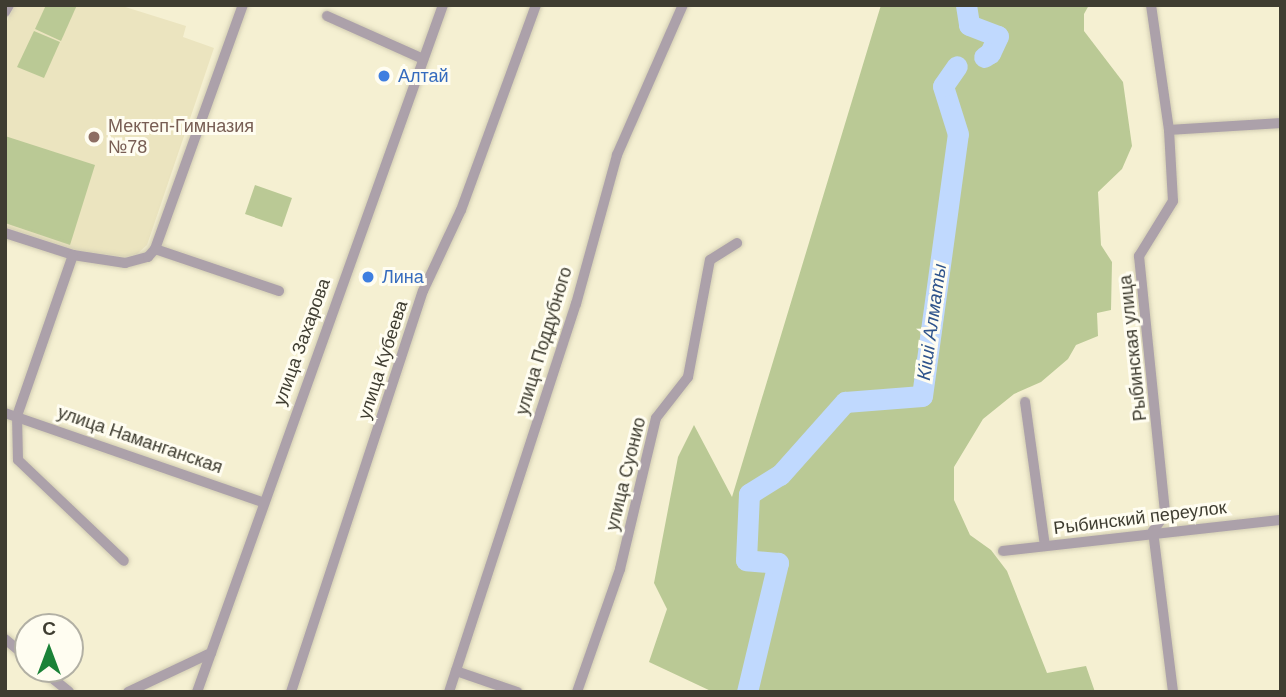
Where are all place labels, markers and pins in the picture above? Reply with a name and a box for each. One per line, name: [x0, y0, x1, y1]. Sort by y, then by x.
place label: Алтай: [398, 65, 449, 87]
marker: Алтай: [376, 68, 392, 84]
place label: Мектеп-Гимназия №78: [108, 116, 254, 158]
marker: Мектеп-Гимназия №78: [86, 129, 102, 145]
place label: Лина: [382, 266, 424, 288]
marker: Лина: [360, 269, 376, 285]

